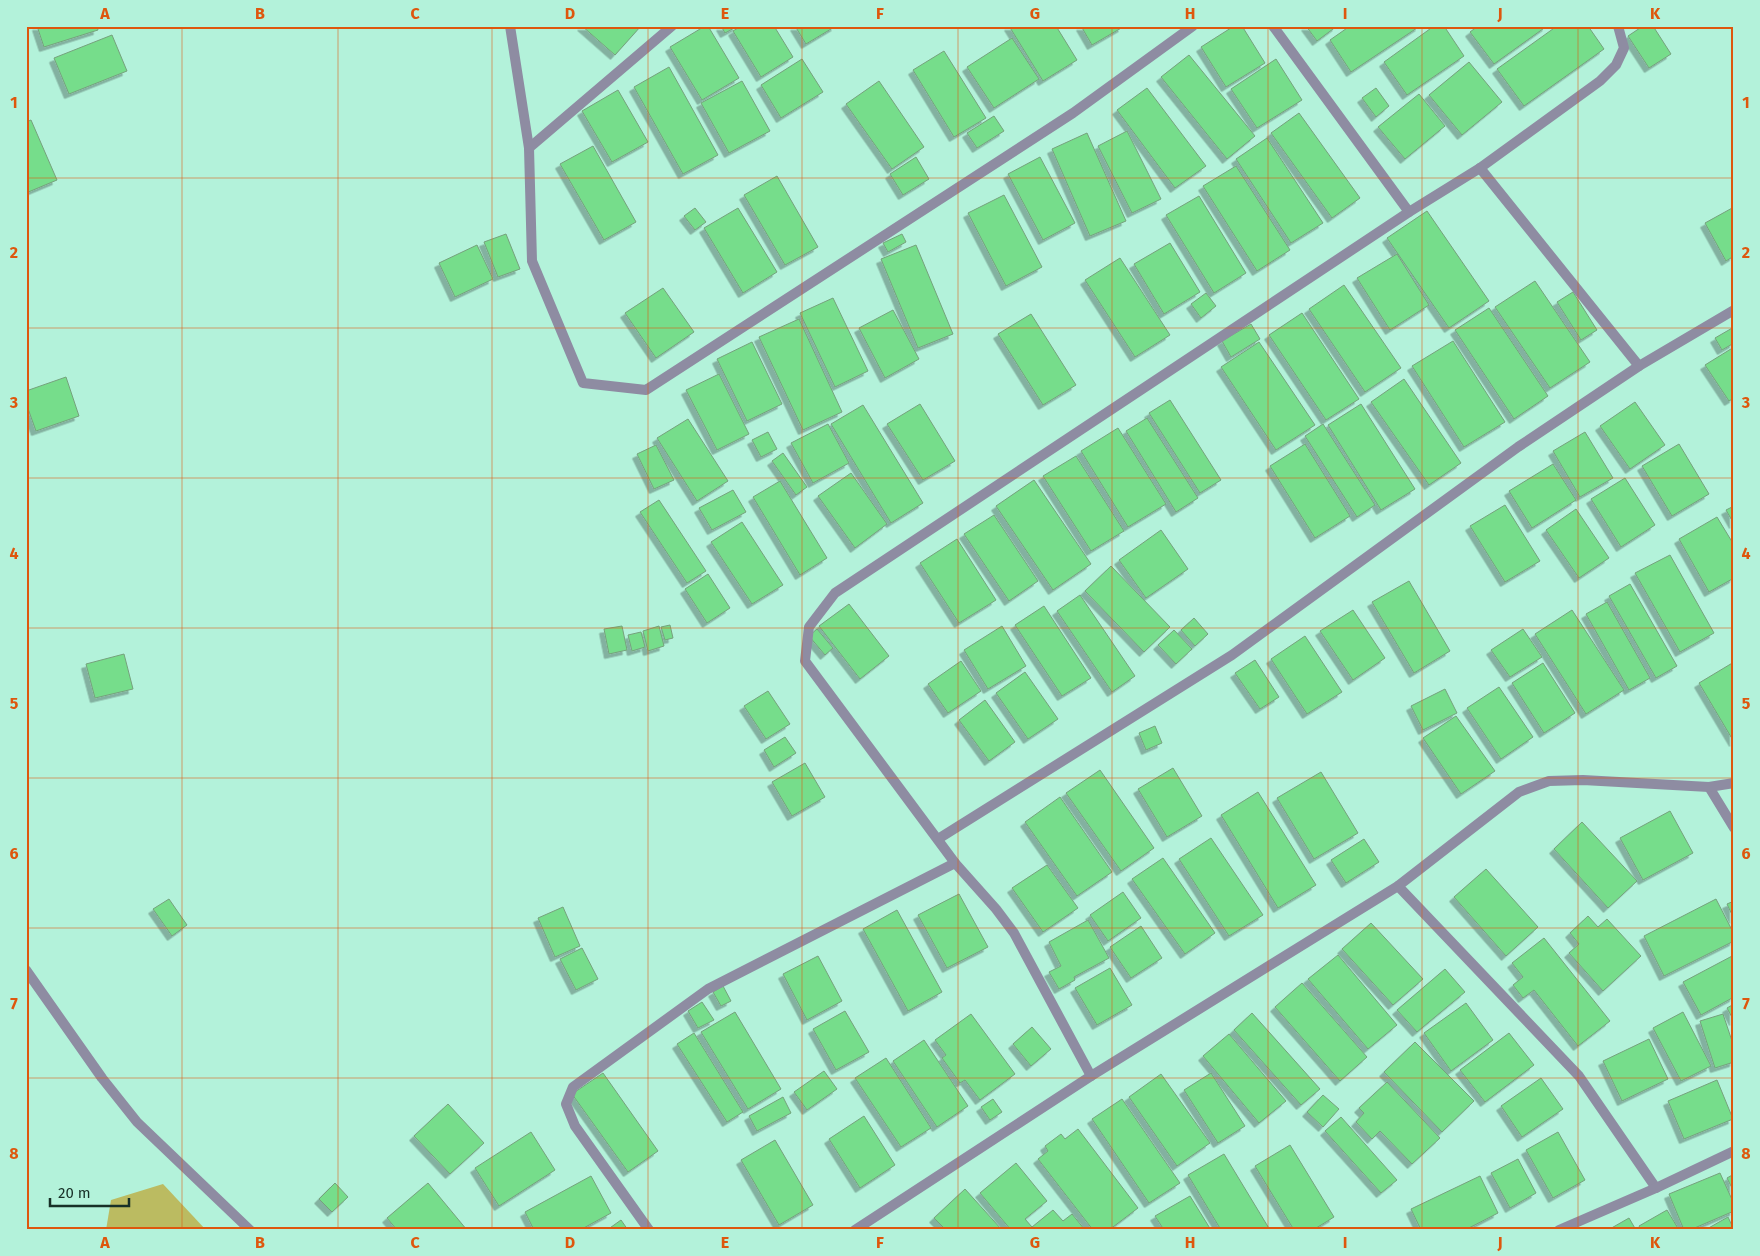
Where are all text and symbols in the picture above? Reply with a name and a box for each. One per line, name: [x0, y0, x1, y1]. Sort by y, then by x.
text: A: [99, 4, 110, 23]
text: B: [255, 4, 265, 23]
text: C: [410, 4, 420, 23]
text: D: [565, 4, 575, 23]
text: E: [721, 4, 729, 23]
text: F: [876, 4, 884, 23]
text: G: [1030, 4, 1040, 23]
text: H: [1185, 4, 1195, 23]
text: I: [1343, 4, 1347, 23]
text: J: [1496, 4, 1503, 23]
text: K: [1650, 4, 1661, 23]
text: 1: [10, 93, 18, 112]
text: 1: [1742, 93, 1750, 112]
text: 2: [10, 243, 18, 262]
text: 2: [1742, 243, 1750, 262]
text: 3: [9, 393, 18, 412]
text: 3: [1741, 393, 1750, 412]
text: 4: [9, 544, 19, 563]
text: 4: [1741, 544, 1751, 563]
text: 5: [10, 694, 19, 713]
text: 5: [1742, 694, 1751, 713]
text: 6: [9, 844, 19, 863]
text: 6: [1741, 844, 1751, 863]
text: 7: [10, 994, 18, 1013]
text: 7: [1742, 994, 1750, 1013]
text: 8: [9, 1144, 19, 1163]
text: 8: [1741, 1144, 1751, 1163]
scale bar: [50, 1176, 129, 1208]
text: 20 m: [58, 1184, 91, 1202]
text: A: [99, 1233, 110, 1252]
text: B: [255, 1233, 265, 1252]
text: C: [410, 1233, 420, 1252]
text: D: [565, 1233, 575, 1252]
text: E: [721, 1233, 729, 1252]
text: F: [876, 1233, 884, 1252]
text: G: [1030, 1233, 1040, 1252]
text: H: [1185, 1233, 1195, 1252]
text: I: [1343, 1233, 1347, 1252]
text: J: [1496, 1233, 1503, 1252]
text: K: [1650, 1233, 1661, 1252]

